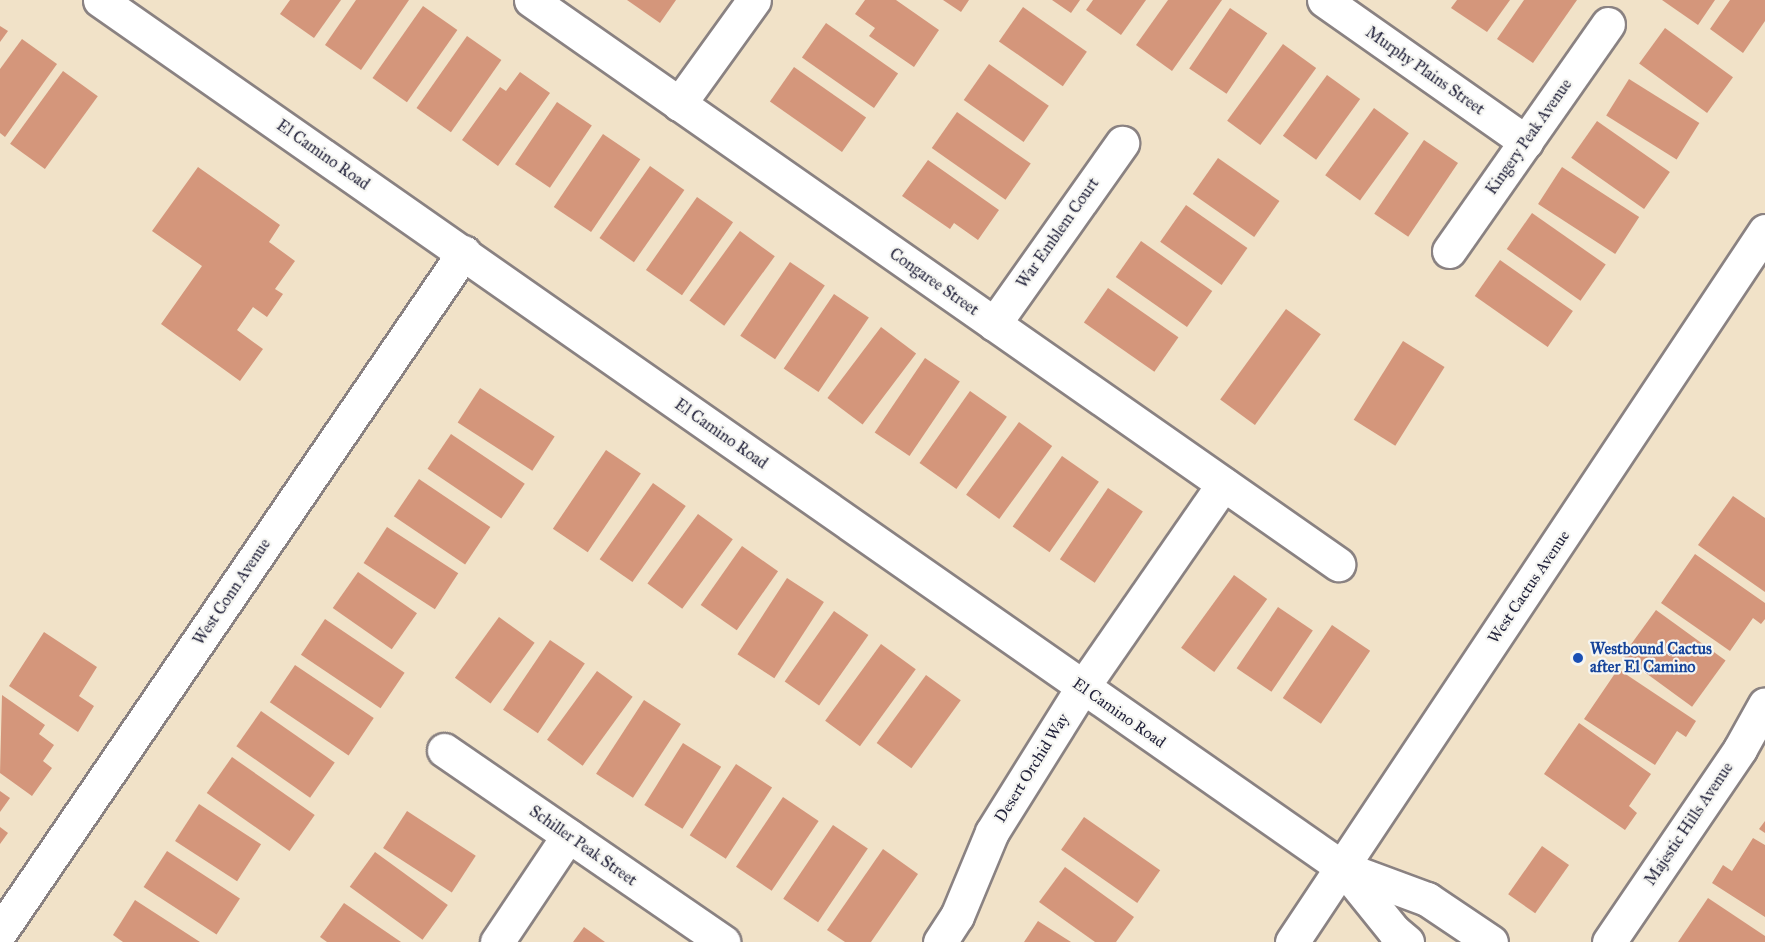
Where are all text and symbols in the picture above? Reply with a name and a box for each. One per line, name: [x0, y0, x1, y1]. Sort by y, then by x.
street label: Murphy Plains Street: [1362, 23, 1488, 119]
street label: Kingery Peak Avenue: [1482, 76, 1576, 198]
street label: El Camino Road: [273, 116, 373, 194]
street label: War Emblem Court: [1013, 174, 1103, 292]
street label: Congaree Street: [886, 244, 982, 320]
street label: El Camino Road: [671, 395, 771, 473]
street label: West Cactus Avenue: [1484, 527, 1574, 647]
street label: West Conn Avenue: [189, 535, 275, 649]
place label: Westbound Cactus after El Camino: [1590, 639, 1712, 677]
marker: Westbound Cactus after El Camino: [1571, 651, 1585, 665]
street label: El Camino Road: [1069, 674, 1169, 752]
street label: Desert Orchid Way: [991, 710, 1073, 826]
street label: Majestic Hills Avenue: [1641, 759, 1737, 889]
street label: Schiller Peak Street: [526, 802, 640, 890]

